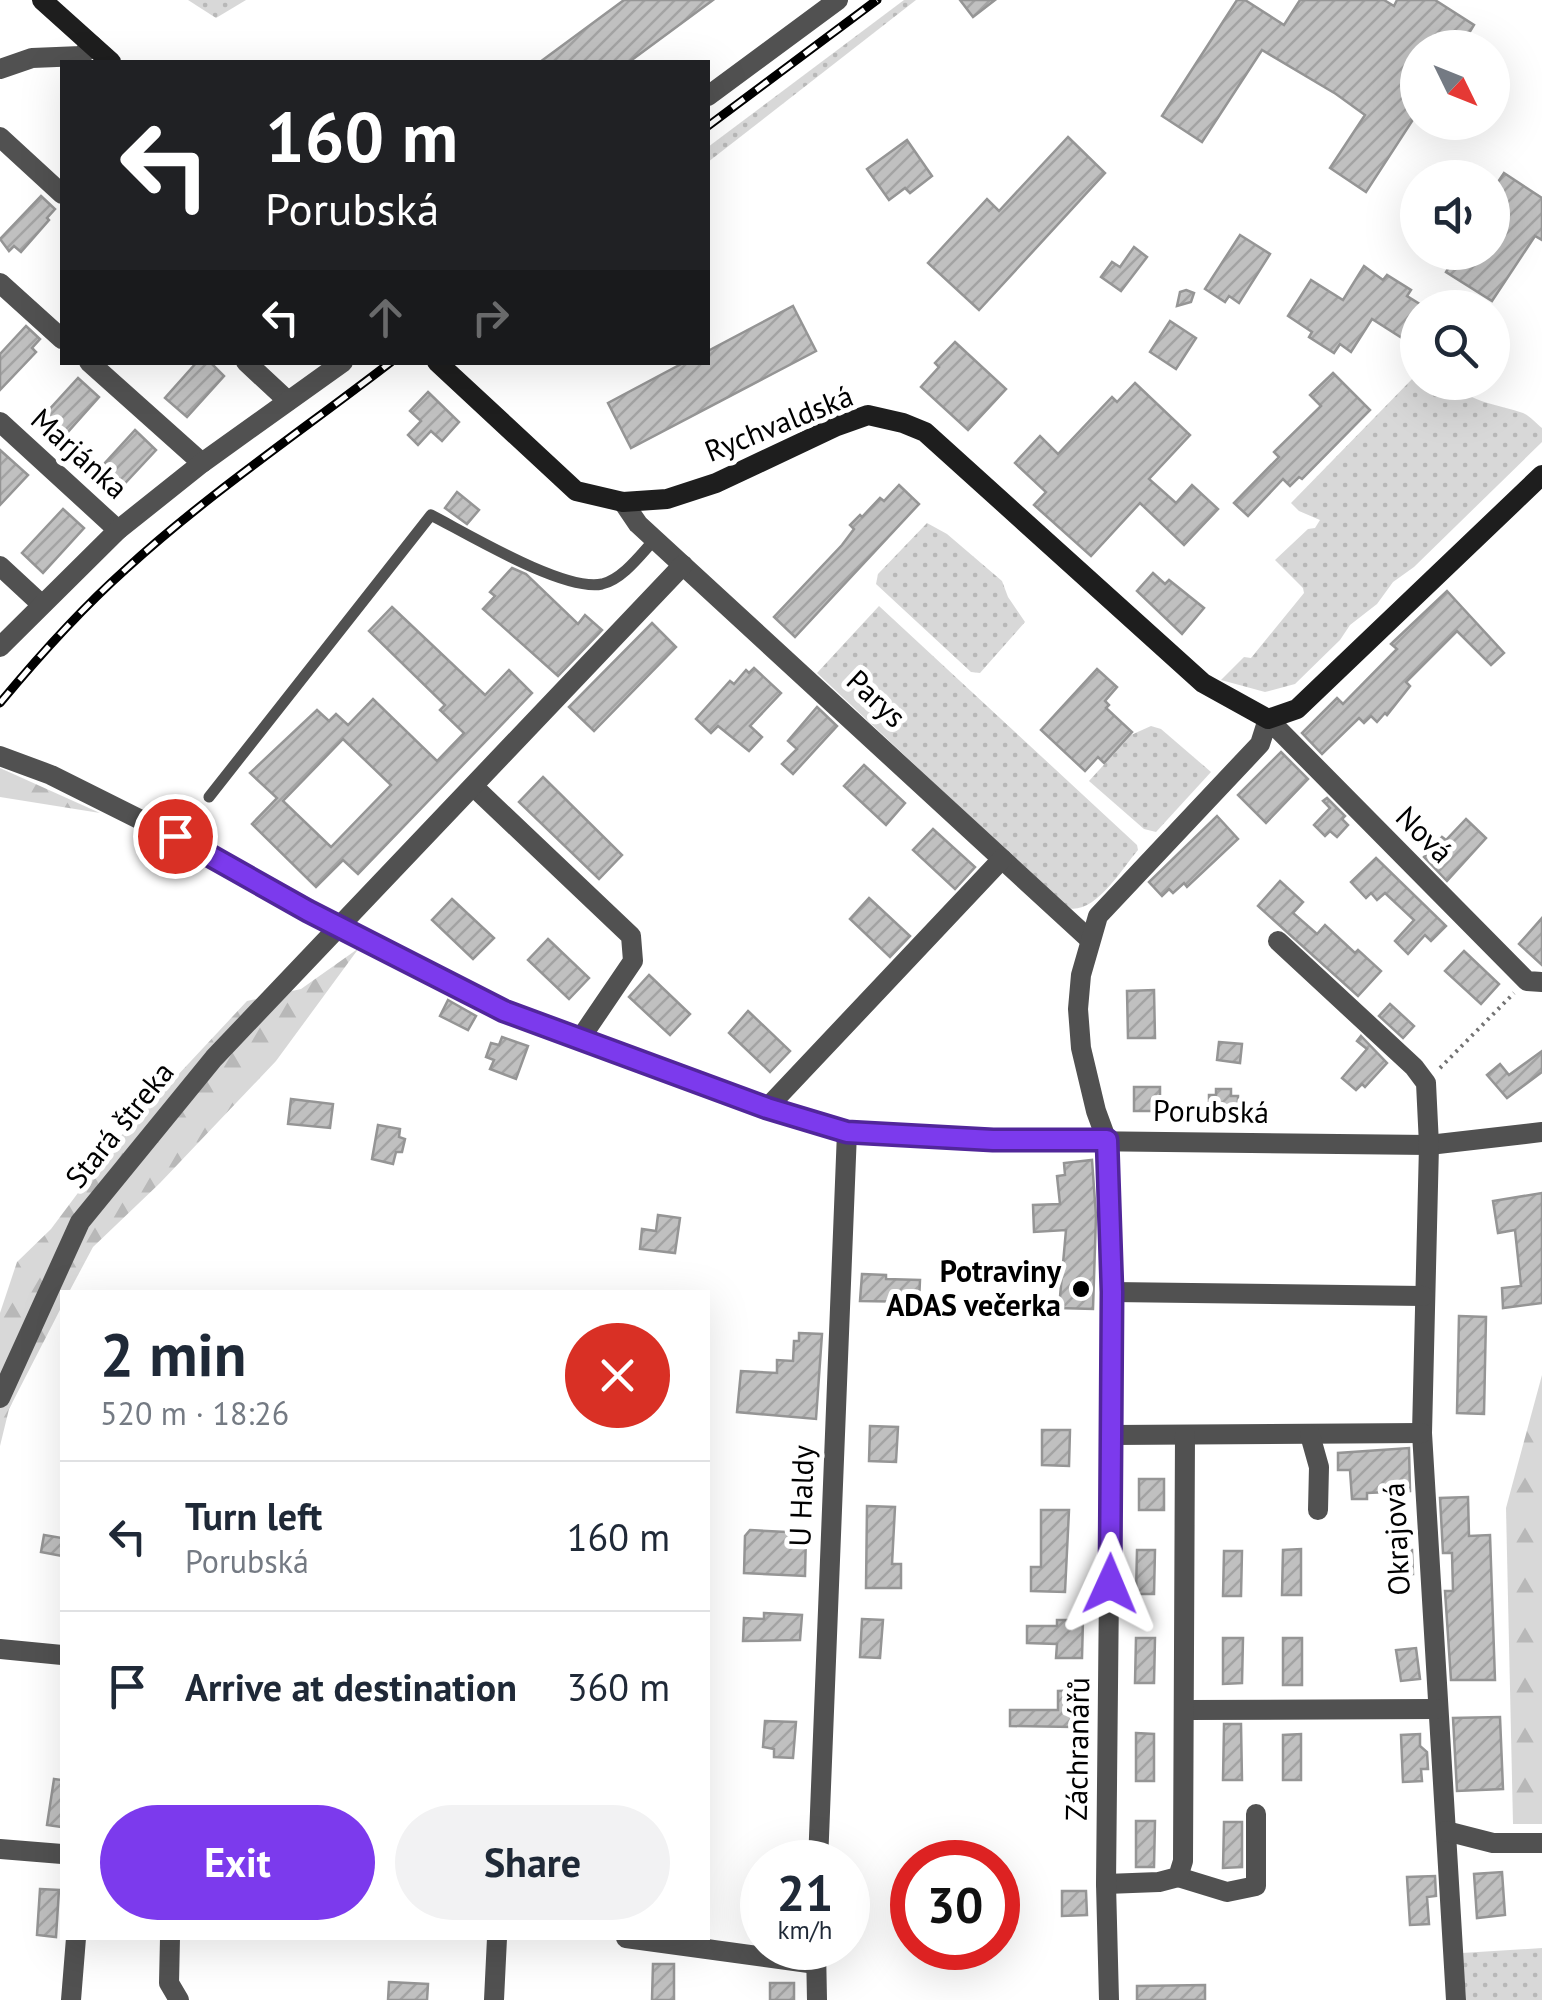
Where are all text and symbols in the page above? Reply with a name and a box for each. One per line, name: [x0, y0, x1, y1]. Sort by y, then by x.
north arrow: [1400, 30, 1510, 140]
map controls: [1400, 30, 1510, 400]
text: 160 m: [265, 91, 458, 181]
icon: left: [100, 100, 230, 230]
button: sound: [1400, 160, 1510, 270]
text: Porubská: [265, 179, 439, 237]
icon: left: [253, 290, 308, 345]
icon: ahead: [358, 290, 413, 345]
icon: right: [463, 290, 518, 345]
button: search: [1400, 290, 1510, 400]
street label: Rychvaldská: [699, 375, 858, 470]
street label: Marjánka: [23, 399, 137, 507]
street label: Parys: [839, 661, 915, 735]
pin: [133, 794, 218, 879]
street label: Nová: [1388, 797, 1462, 871]
icon: arrive: [148, 809, 203, 864]
street label: Stará štreka: [56, 1053, 182, 1195]
street label: Porubská: [1153, 1090, 1269, 1131]
place label: Potraviny ADAS večerka: [886, 1251, 1062, 1324]
marker: Potraviny ADAS večerka: [1070, 1278, 1092, 1300]
text: 2 min: [100, 1315, 246, 1393]
button: close: [565, 1323, 670, 1428]
text: 520 m · 18:26: [100, 1392, 289, 1434]
street label: U Haldy: [779, 1445, 822, 1547]
street label: Okrajová: [1373, 1482, 1418, 1597]
text: Turn left: [185, 1491, 322, 1540]
icon: left: [100, 1509, 155, 1564]
text: 160 m: [567, 1512, 670, 1561]
position arrow: [1058, 1532, 1162, 1636]
text: Porubská: [185, 1540, 309, 1582]
icon: arrive: [100, 1659, 155, 1714]
text: Arrive at destination: [185, 1662, 517, 1711]
text: 360 m: [567, 1662, 670, 1711]
street label: Záchranářů: [1056, 1677, 1097, 1821]
button: Exit: [100, 1805, 375, 1920]
button: Share: [395, 1805, 670, 1920]
speed limit sign: 30: [890, 1840, 1020, 1970]
text: 21: [777, 1860, 833, 1925]
text: km/h: [778, 1914, 832, 1946]

